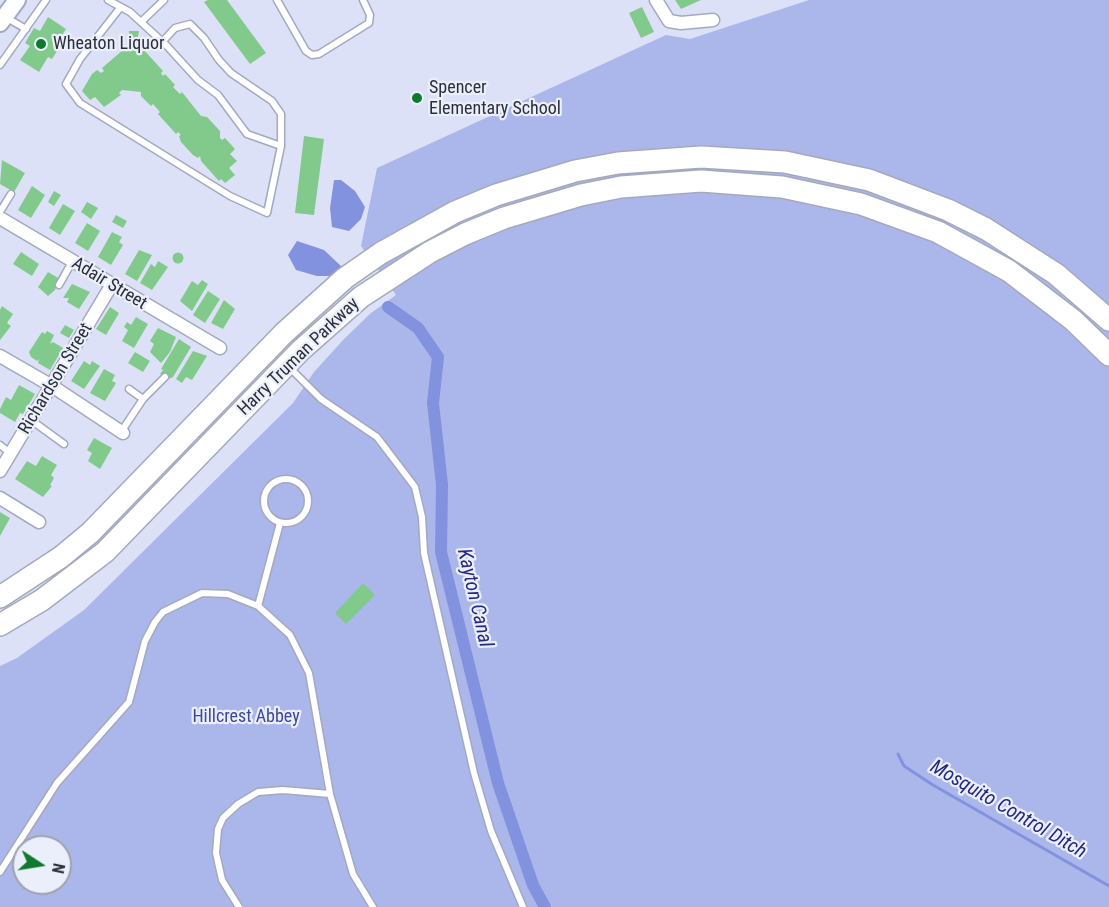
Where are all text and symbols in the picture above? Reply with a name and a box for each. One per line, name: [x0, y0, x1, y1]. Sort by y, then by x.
place label: Wheaton Liquor: [53, 33, 164, 55]
marker: Wheaton Liquor: [34, 37, 48, 51]
place label: Spencer Elementary School: [429, 77, 561, 119]
marker: Spencer Elementary School: [410, 91, 424, 105]
street label: Adair Street: [67, 253, 151, 315]
street label: Harry Truman Parkway: [234, 294, 364, 420]
street label: Richardson Street: [14, 320, 98, 438]
water label: Kayton Canal: [451, 546, 497, 650]
park label: Hillcrest Abbey: [192, 706, 300, 728]
water label: Mosquito Control Ditch: [926, 755, 1090, 865]
north arrow: [12, 835, 72, 895]
text: N: [48, 862, 68, 875]

